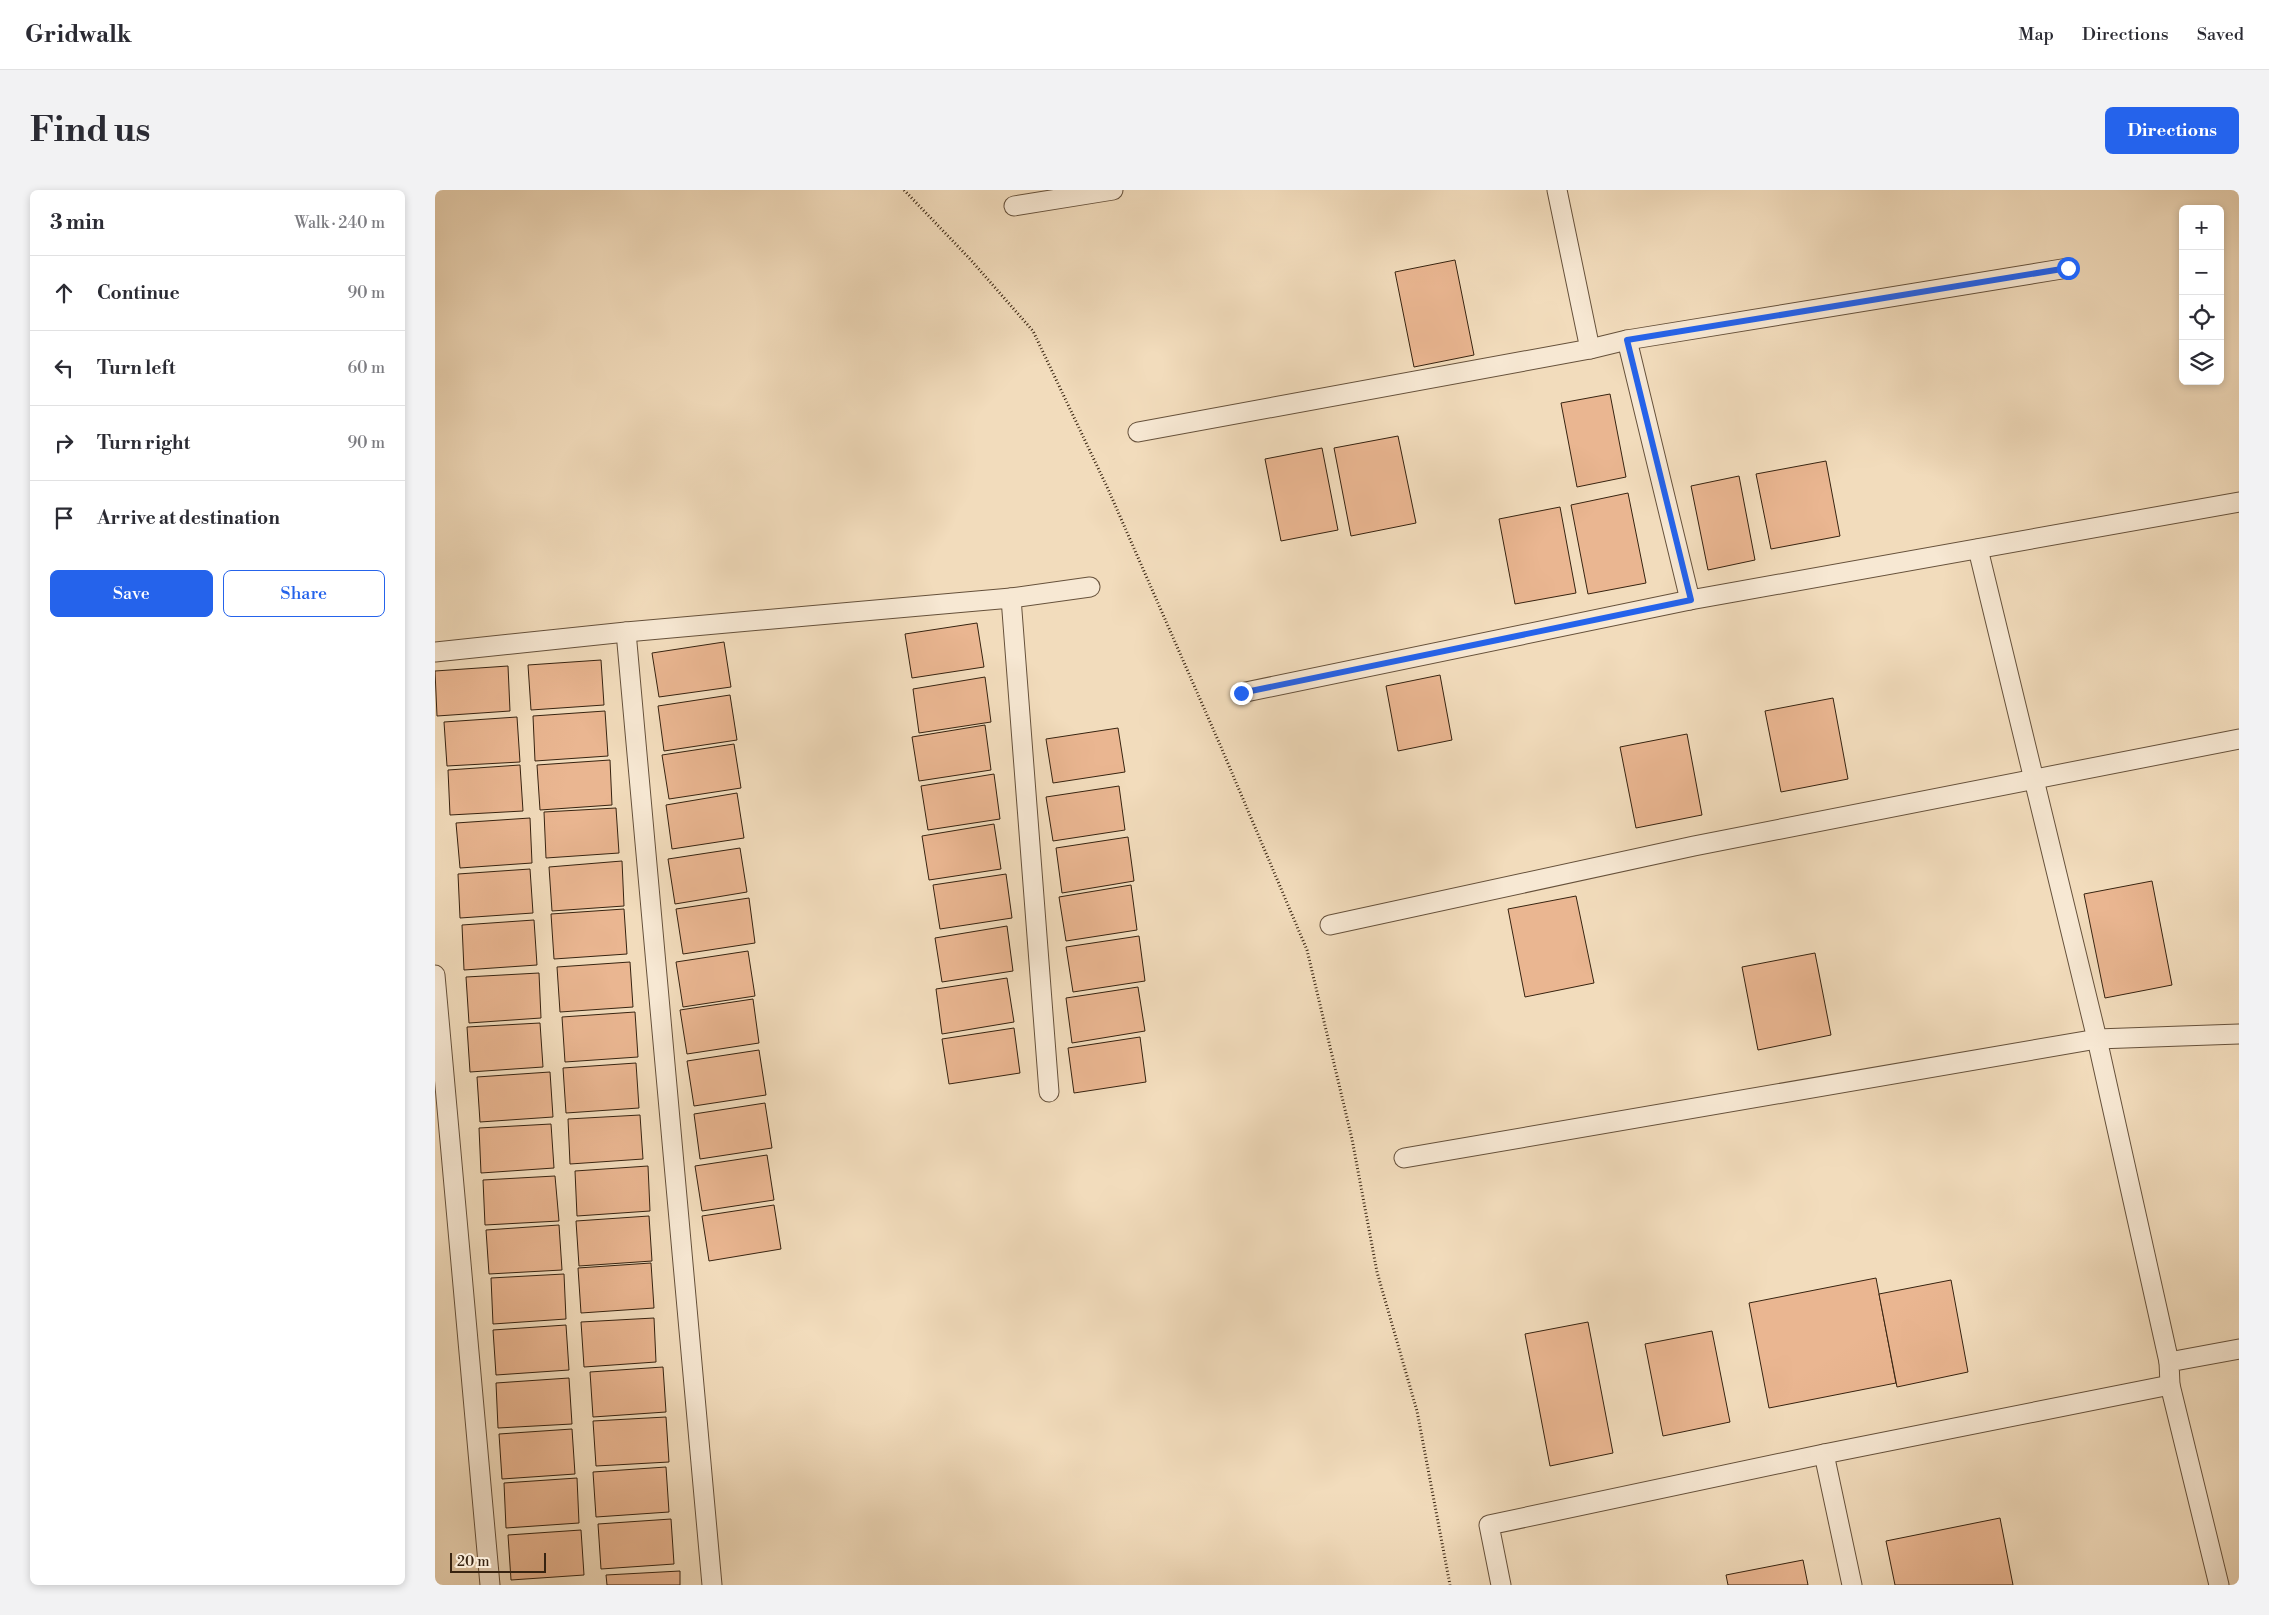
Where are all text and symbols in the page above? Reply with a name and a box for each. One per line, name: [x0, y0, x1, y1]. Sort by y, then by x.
text: Gridwalk: [25, 20, 132, 50]
text: Map: [2018, 23, 2054, 46]
text: Directions: [2082, 23, 2169, 46]
text: Saved: [2197, 23, 2244, 46]
button: Directions: [2105, 107, 2239, 154]
text: Find us: [30, 109, 150, 152]
map controls: [2179, 205, 2224, 385]
button: +: [2179, 205, 2224, 250]
text: 3 min: [50, 210, 105, 236]
text: Walk · 240 m: [294, 213, 385, 233]
button: −: [2179, 250, 2224, 295]
route start: [2057, 257, 2080, 280]
icon: ahead: [50, 279, 78, 307]
text: Continue: [97, 281, 180, 305]
text: 90 m: [347, 283, 385, 303]
button: locate: [2179, 295, 2224, 340]
button: layers: [2179, 340, 2224, 385]
icon: left: [50, 354, 78, 382]
text: Turn left: [97, 356, 176, 380]
text: 60 m: [347, 358, 385, 378]
icon: right: [50, 429, 78, 457]
text: Turn right: [97, 431, 190, 455]
text: 90 m: [347, 433, 385, 453]
icon: arrive: [50, 504, 78, 532]
text: Arrive at destination: [97, 506, 280, 530]
button: Save: [50, 570, 213, 617]
button: Share: [223, 570, 385, 617]
route end: [1230, 682, 1253, 705]
scale bar: [450, 1550, 546, 1573]
text: 20 m: [457, 1553, 489, 1571]

